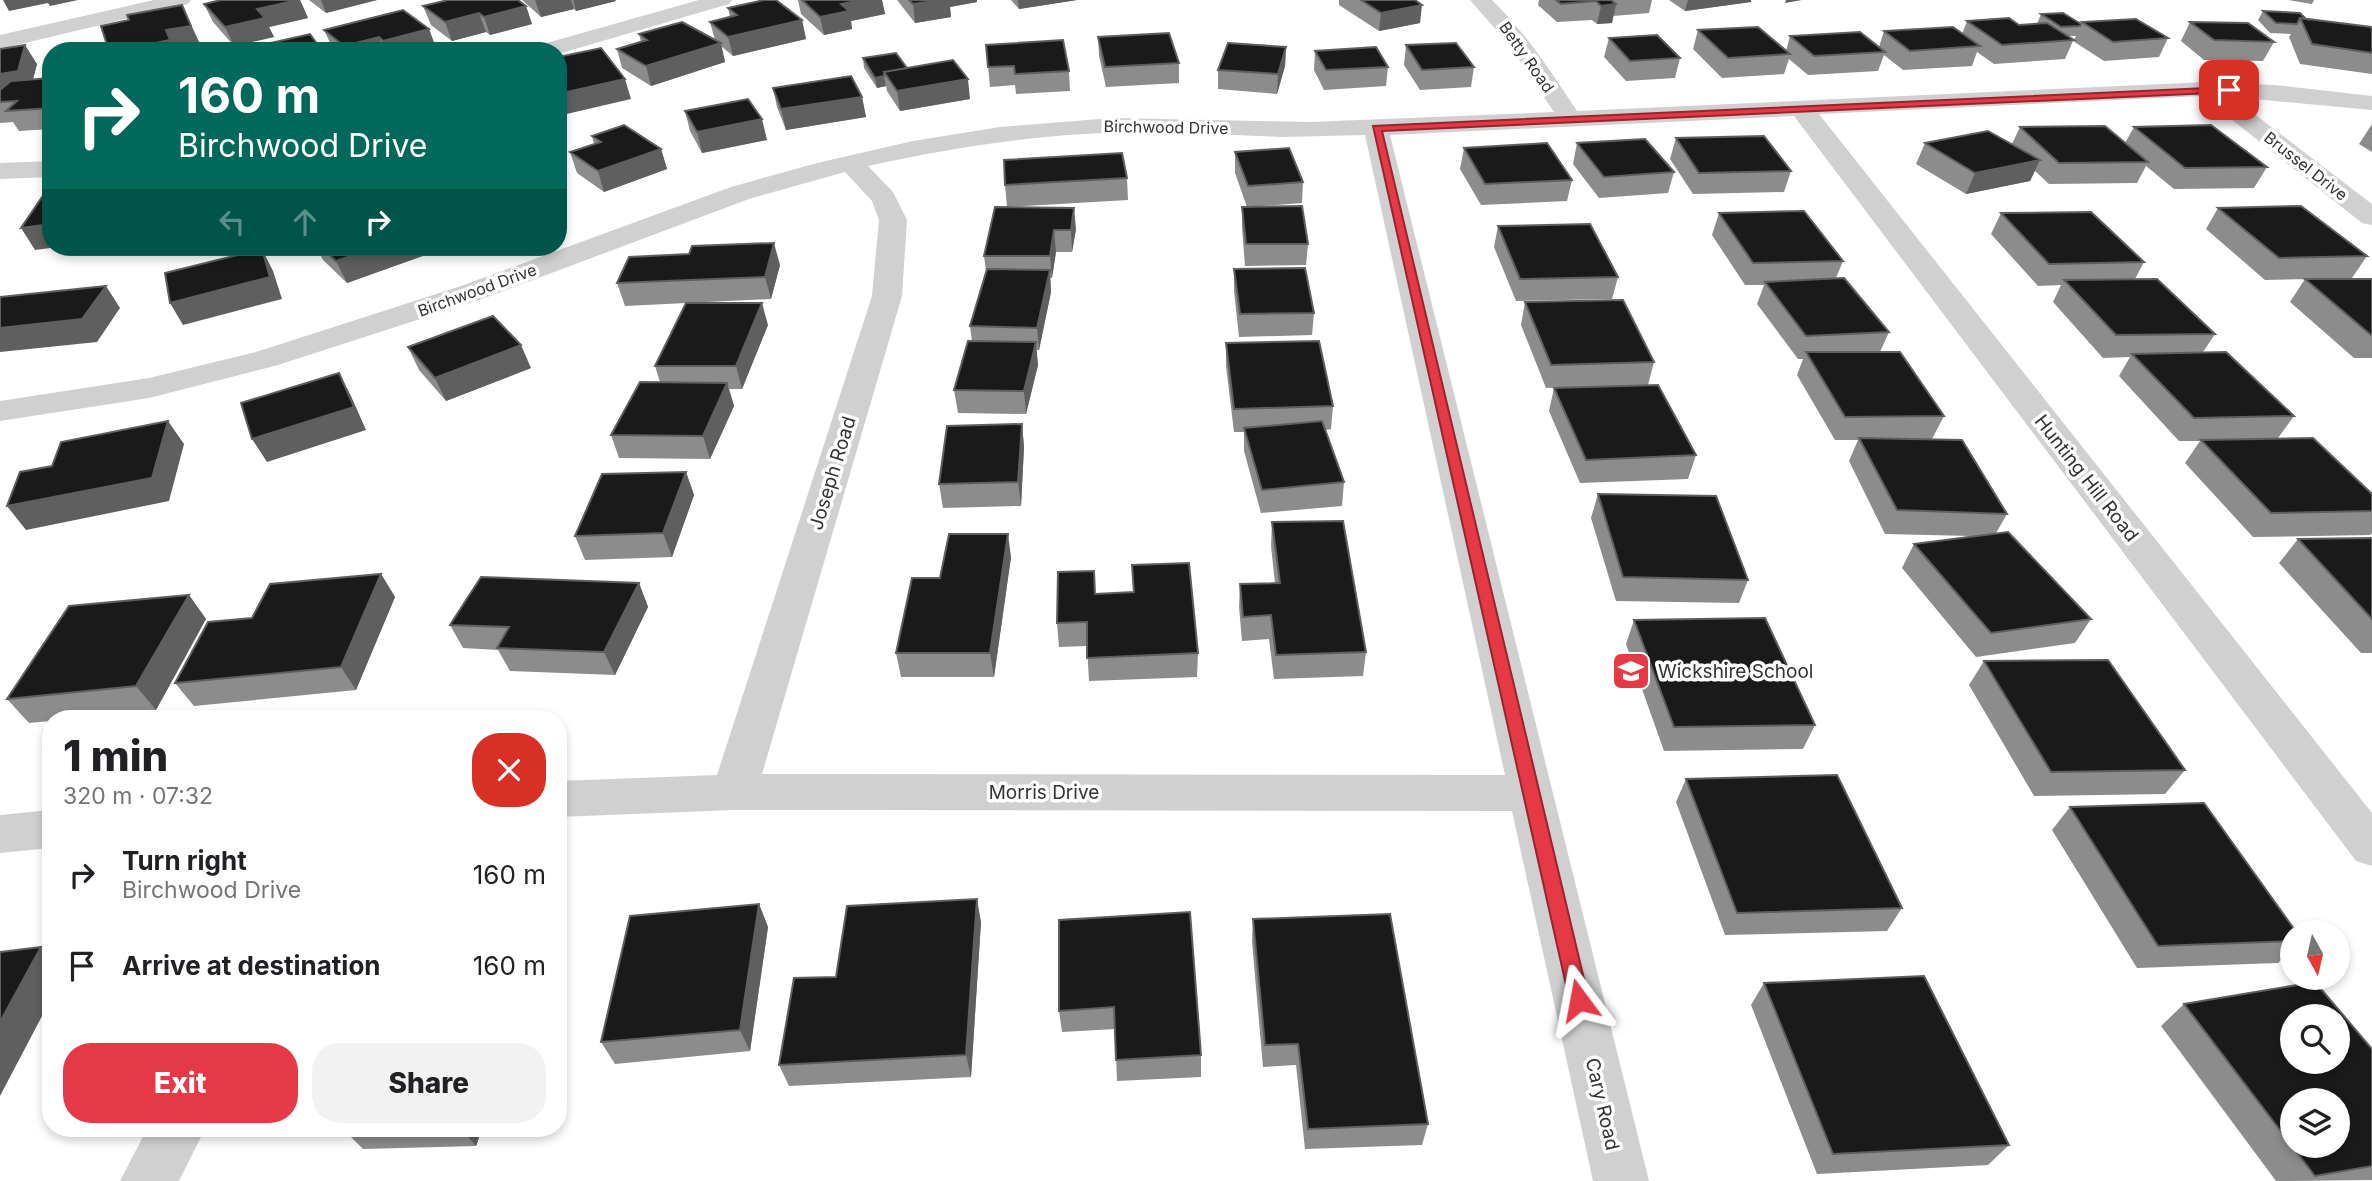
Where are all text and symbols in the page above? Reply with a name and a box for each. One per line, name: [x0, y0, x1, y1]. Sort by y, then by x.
street label: Betty Road: [1495, 18, 1559, 96]
pin: [2199, 60, 2259, 120]
text: 160 m: [178, 66, 320, 125]
icon: right: [63, 70, 154, 161]
icon: arrive: [2210, 71, 2248, 109]
street label: Birchwood Drive: [1103, 116, 1229, 138]
text: Birchwood Drive: [178, 126, 427, 165]
street label: Brussel Drive: [2260, 127, 2352, 205]
icon: left: [213, 203, 251, 241]
icon: ahead: [286, 203, 324, 241]
icon: right: [359, 203, 397, 241]
street label: Birchwood Drive: [415, 259, 539, 321]
street label: Hunting Hill Road: [2030, 410, 2143, 546]
street label: Joseph Road: [804, 414, 861, 533]
school or university icon: Wickshire School: [1610, 650, 1652, 692]
place label: Wickshire School: [1658, 660, 1813, 683]
text: 1 min: [63, 730, 168, 781]
button: close: [472, 733, 546, 807]
street label: Morris Drive: [989, 781, 1099, 804]
text: 320 m · 07:32: [63, 782, 213, 810]
text: Turn right: [122, 845, 247, 876]
icon: right: [63, 856, 101, 894]
text: 160 m: [473, 859, 546, 890]
text: Birchwood Drive: [122, 876, 301, 904]
north arrow: [2280, 920, 2350, 990]
map controls: [2280, 920, 2350, 1158]
icon: arrive: [63, 947, 101, 985]
text: Arrive at destination: [122, 950, 381, 981]
text: 160 m: [473, 950, 546, 981]
position arrow: [1542, 963, 1616, 1037]
button: search: [2280, 1004, 2350, 1074]
button: Exit: [63, 1043, 298, 1123]
button: Share: [312, 1043, 546, 1123]
street label: Cary Road: [1581, 1056, 1624, 1152]
button: layers: [2280, 1088, 2350, 1158]

